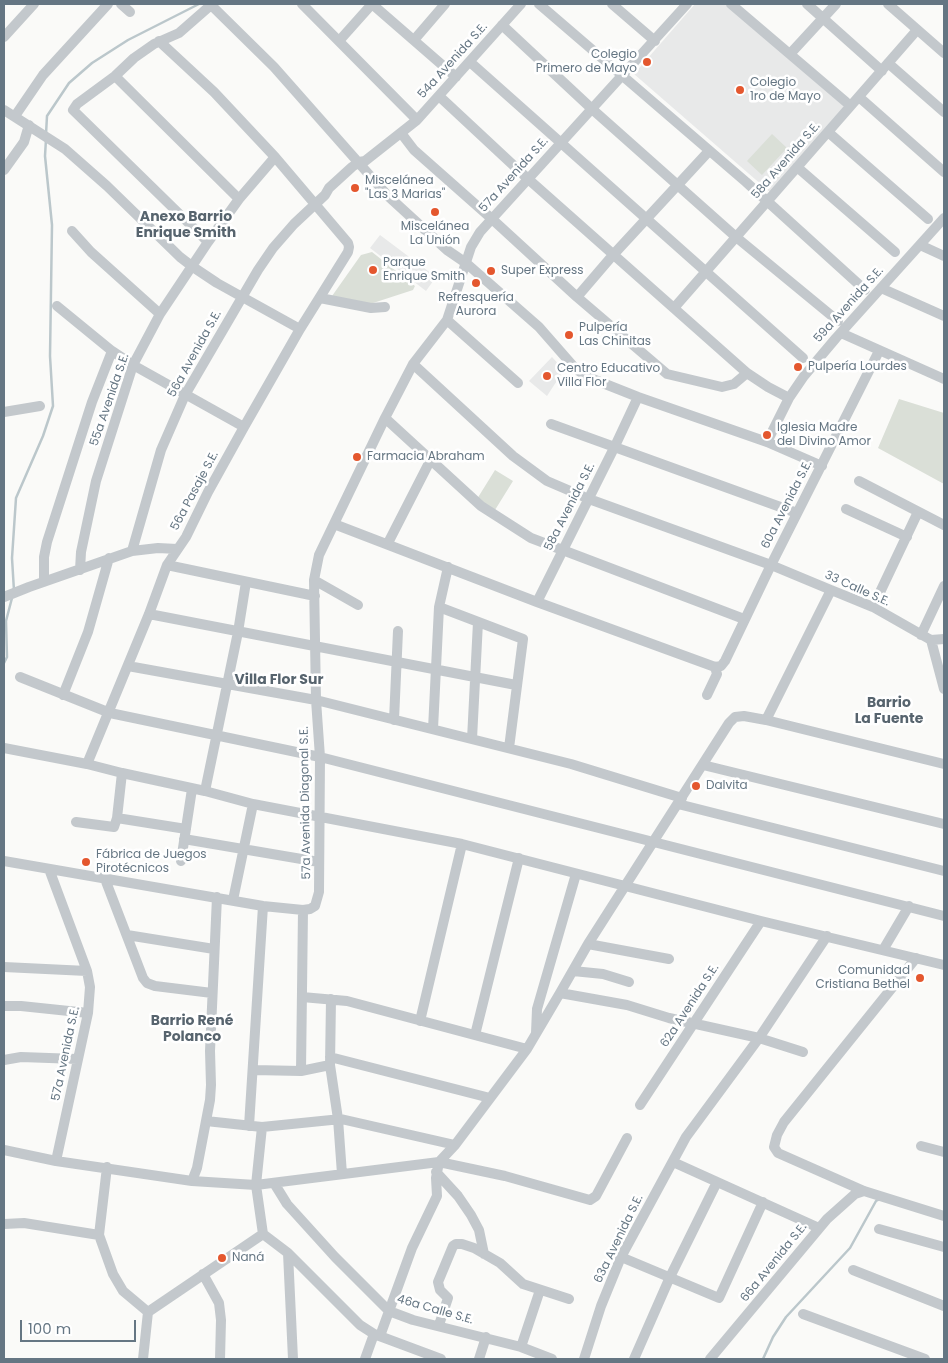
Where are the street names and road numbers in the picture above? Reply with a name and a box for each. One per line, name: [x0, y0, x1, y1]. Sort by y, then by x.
street label: 54a Avenida S.E.: [415, 20, 491, 102]
street label: 58a Avenida S.E.: [749, 120, 823, 202]
street label: 57a Avenida S.E.: [477, 135, 551, 215]
street label: 59a Avenida S.E.: [811, 264, 887, 346]
street label: 56a Avenida S.E.: [165, 308, 225, 400]
street label: 55a Avenida S.E.: [87, 352, 133, 448]
street label: 56a Pasaje S.E.: [168, 449, 222, 533]
street label: 60a Avenida S.E.: [759, 459, 815, 551]
street label: 58a Avenida S.E.: [542, 461, 598, 553]
street label: 33 Calle S.E.: [822, 568, 892, 610]
street label: 57a Avenida Diagonal S.E.: [297, 726, 315, 880]
street label: 62a Avenida S.E.: [658, 962, 722, 1050]
street label: 57a Avenida S.E.: [49, 1006, 83, 1102]
street label: 63a Avenida S.E.: [591, 1192, 647, 1286]
street label: 66a Avenida S.E.: [738, 1221, 810, 1305]
street label: 46a Calle S.E.: [395, 1292, 475, 1328]

